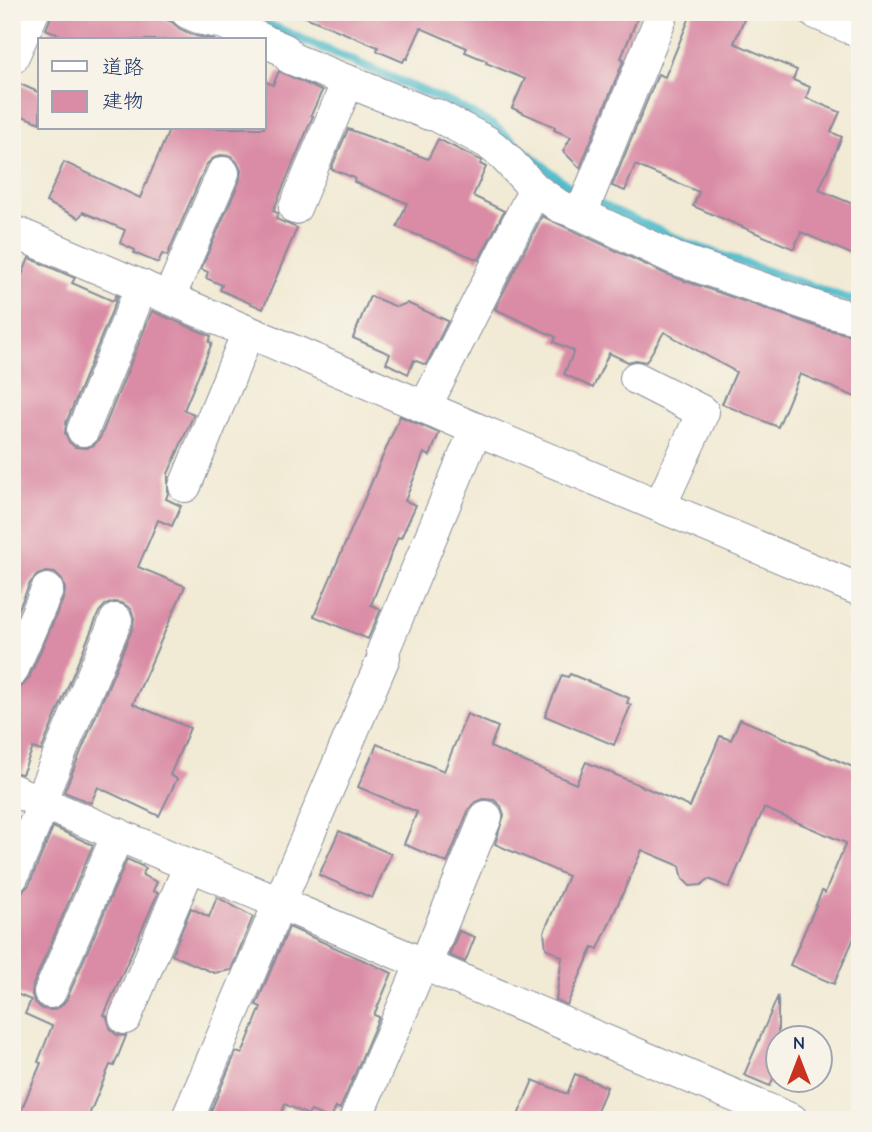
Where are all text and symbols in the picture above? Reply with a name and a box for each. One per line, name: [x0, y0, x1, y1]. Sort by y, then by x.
legend: [38, 38, 266, 130]
text: 道路: [102, 55, 144, 79]
text: 建物: [102, 89, 144, 113]
north arrow: [764, 1024, 834, 1094]
text: N: [793, 1032, 805, 1054]

